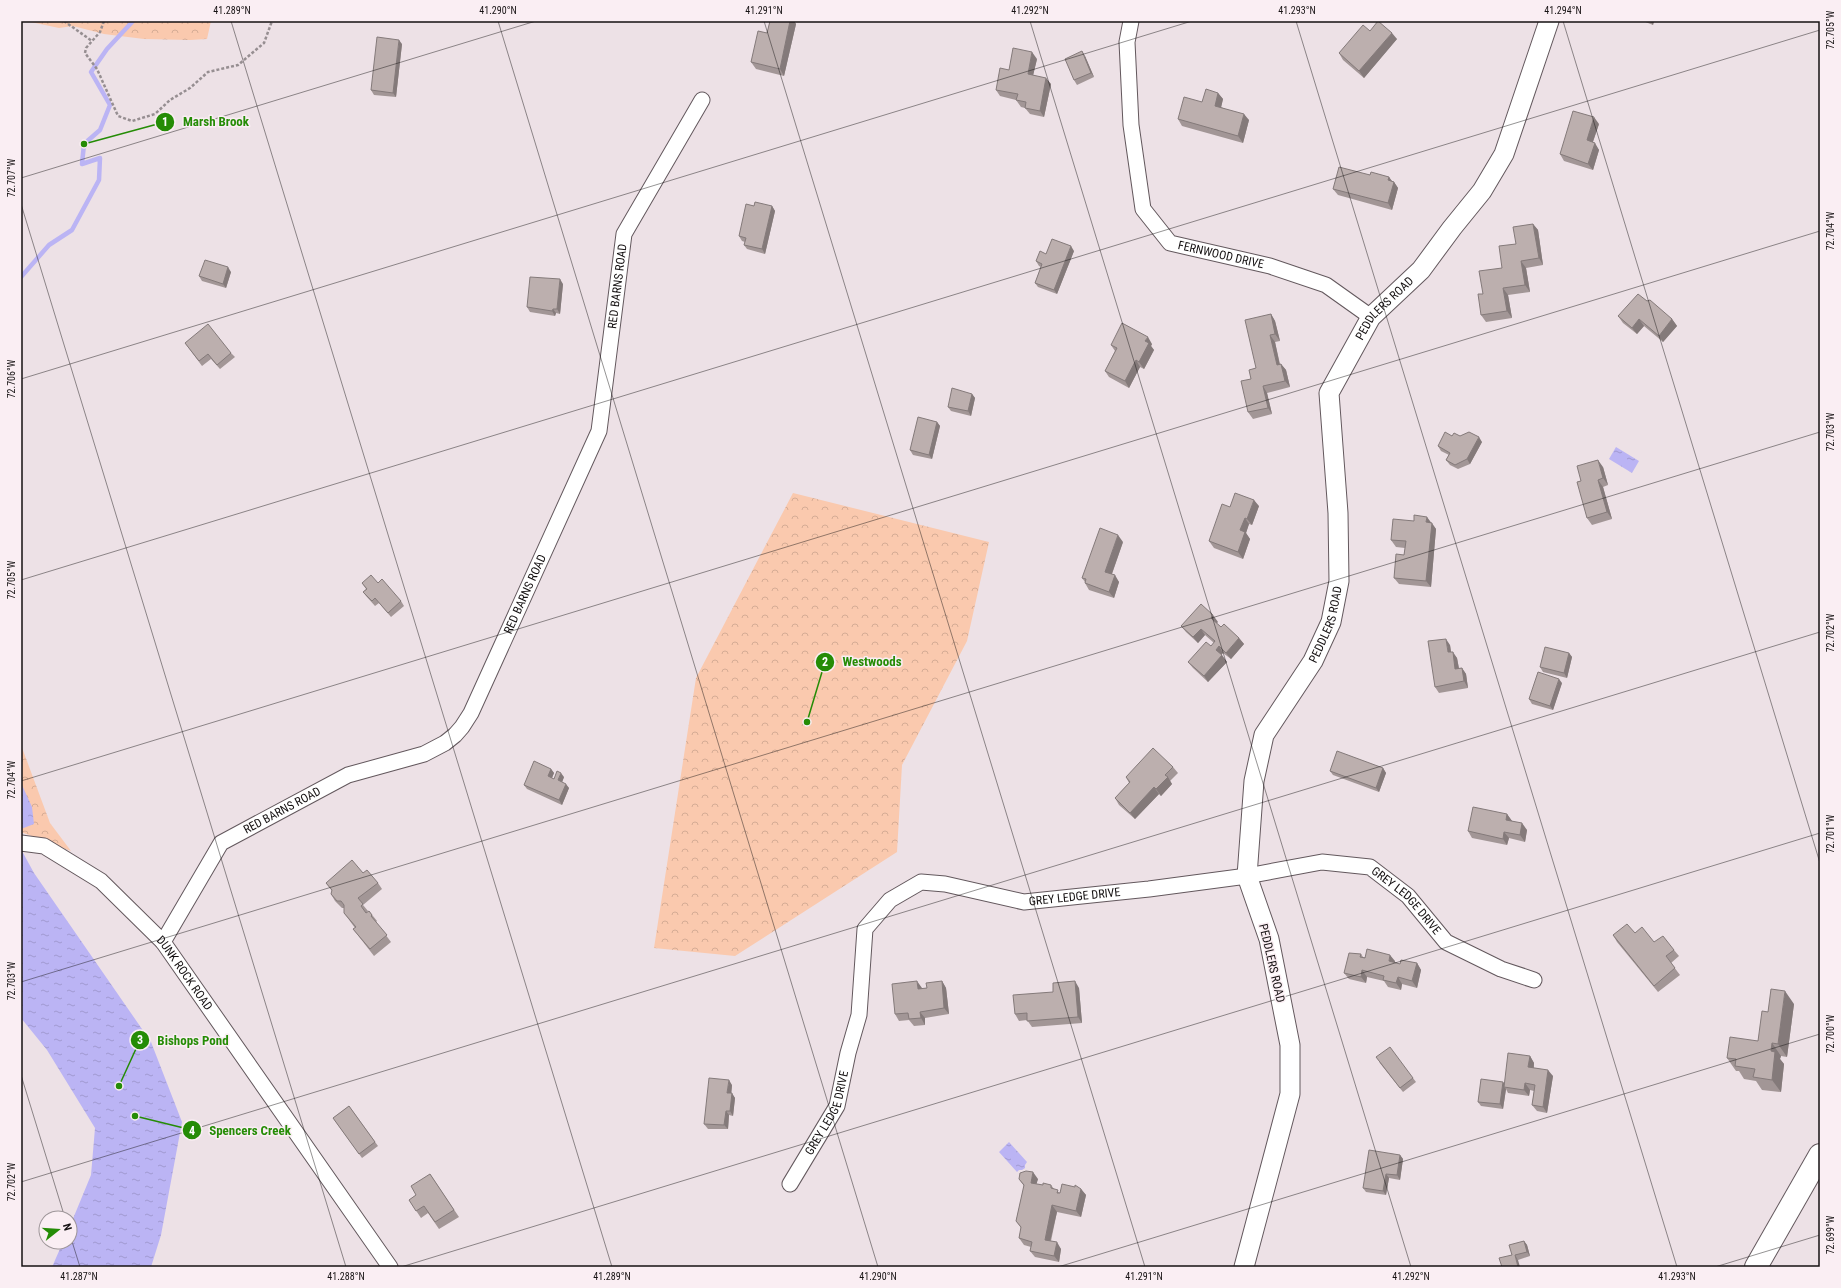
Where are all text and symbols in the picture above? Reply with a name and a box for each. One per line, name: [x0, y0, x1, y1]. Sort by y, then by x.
text: 41.289°N: [213, 5, 251, 16]
text: 41.290°N: [479, 5, 517, 16]
text: 41.291°N: [745, 5, 783, 16]
text: 41.292°N: [1011, 5, 1049, 16]
text: 41.293°N: [1278, 5, 1316, 16]
text: 41.294°N: [1544, 5, 1582, 16]
text: 72.705°W: [1825, 10, 1836, 49]
callout: Marsh Brook: [155, 109, 258, 134]
text: Marsh Brook: [183, 114, 250, 129]
text: 1: [162, 115, 168, 129]
text: 72.707°W: [6, 158, 17, 197]
text: 72.704°W: [1825, 211, 1836, 250]
street label: FERNWOOD DRIVE: [1177, 238, 1265, 271]
street label: RED BARNS ROAD: [605, 243, 630, 330]
street label: PEDDLERS ROAD: [1353, 274, 1416, 342]
text: 72.706°W: [6, 359, 17, 398]
text: 72.703°W: [1825, 412, 1836, 451]
street label: RED BARNS ROAD: [501, 552, 549, 636]
text: 72.705°W: [6, 560, 17, 599]
street label: PEDDLERS ROAD: [1306, 585, 1345, 665]
text: 72.702°W: [1825, 613, 1836, 652]
callout: Westwoods: [815, 649, 910, 674]
text: Westwoods: [842, 654, 902, 669]
text: 2: [822, 655, 828, 669]
text: 72.704°W: [6, 760, 17, 799]
street label: RED BARNS ROAD: [241, 784, 323, 837]
text: 72.701°W: [1825, 814, 1836, 853]
street label: GREY LEDGE DRIVE: [1369, 864, 1444, 937]
street label: GREY LEDGE DRIVE: [1028, 885, 1121, 908]
street label: PEDDLERS ROAD: [1256, 922, 1288, 1004]
street label: DUNK ROCK ROAD: [154, 933, 216, 1013]
text: 72.703°W: [6, 961, 17, 1000]
text: 72.700°W: [1825, 1014, 1836, 1053]
callout: Bishops Pond: [130, 1028, 237, 1053]
text: 3: [137, 1033, 143, 1047]
text: Bishops Pond: [157, 1033, 229, 1048]
street label: GREY LEDGE DRIVE: [802, 1069, 851, 1158]
callout: Spencers Creek: [182, 1118, 299, 1143]
text: Spencers Creek: [209, 1123, 292, 1138]
text: 4: [189, 1124, 195, 1138]
text: 72.702°W: [6, 1162, 17, 1201]
north arrow: [38, 1210, 78, 1250]
text: 72.699°W: [1825, 1215, 1836, 1254]
text: N: [60, 1222, 74, 1233]
text: 41.287°N: [60, 1271, 98, 1282]
text: 41.288°N: [327, 1271, 365, 1282]
text: 41.289°N: [593, 1271, 631, 1282]
text: 41.290°N: [859, 1271, 897, 1282]
text: 41.291°N: [1125, 1271, 1163, 1282]
text: 41.292°N: [1392, 1271, 1430, 1282]
text: 41.293°N: [1658, 1271, 1696, 1282]

